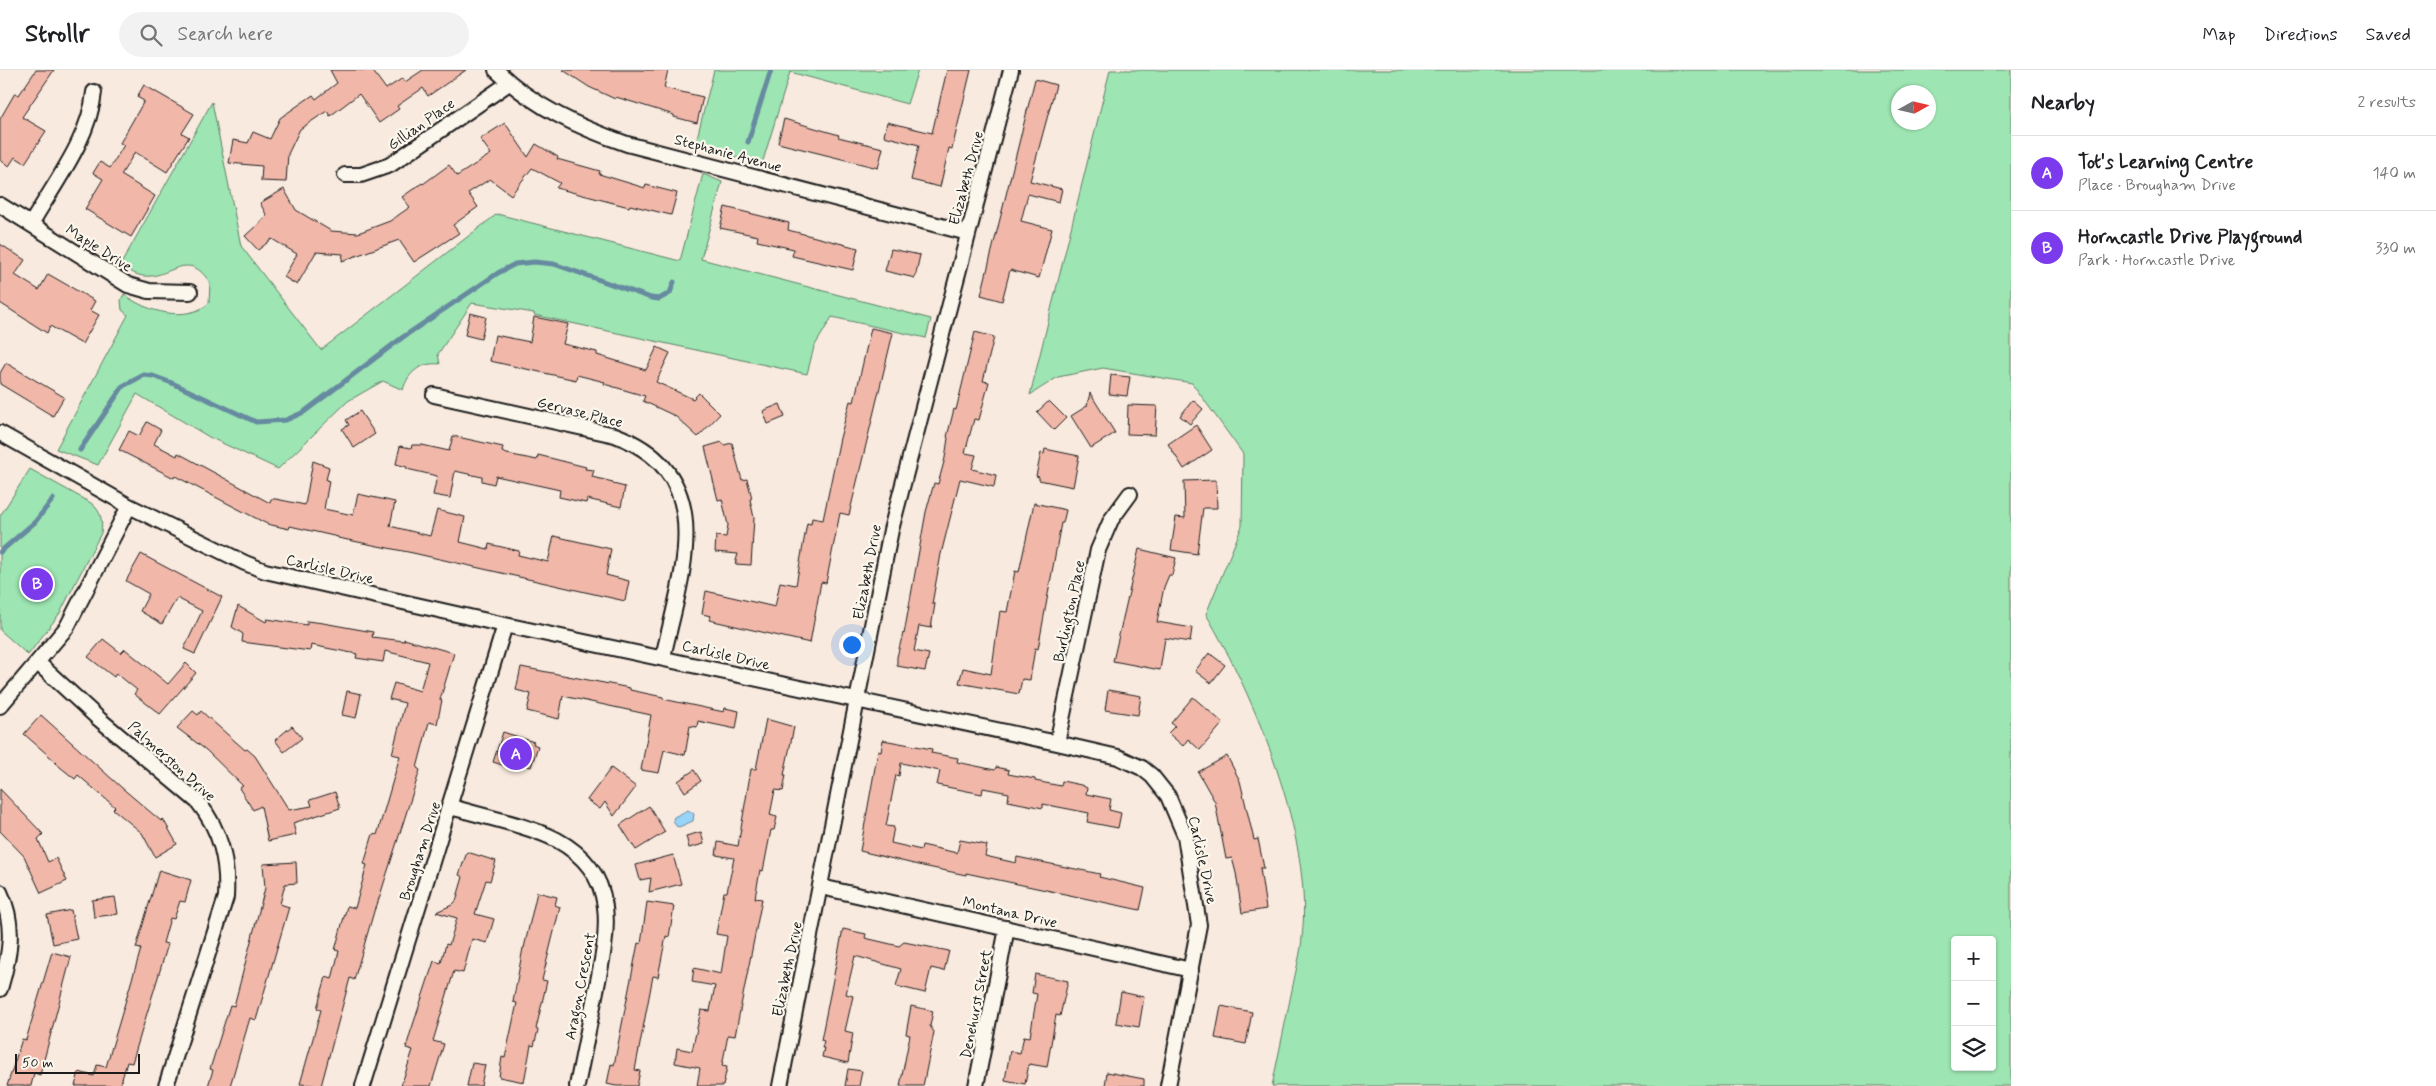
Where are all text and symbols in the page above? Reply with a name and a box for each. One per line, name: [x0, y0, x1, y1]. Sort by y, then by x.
search box: [119, 12, 469, 57]
text: Strollr: [25, 19, 89, 50]
icon: search: [137, 21, 165, 49]
text: Search here: [177, 22, 273, 47]
text: Map: [2203, 23, 2236, 47]
text: Directions: [2264, 23, 2338, 47]
text: Saved: [2366, 23, 2411, 47]
north arrow: [1891, 85, 1936, 130]
text: Nearby: [2031, 89, 2095, 117]
text: 2 results: [2358, 92, 2416, 113]
street label: Gillian Place: [384, 94, 459, 155]
street label: Elizabeth Drive: [945, 129, 989, 228]
street label: Stephanie Avenue: [672, 130, 784, 178]
text: Tot's Learning Centre: [2078, 150, 2253, 175]
text: A: [2042, 163, 2052, 184]
text: 140 m: [2372, 163, 2416, 184]
text: Place · Brougham Drive: [2078, 175, 2236, 196]
street label: Maple Drive: [61, 220, 136, 277]
text: Horncastle Drive Playground: [2078, 225, 2302, 250]
text: B: [2042, 238, 2052, 259]
text: 330 m: [2375, 238, 2416, 259]
text: Park · Horncastle Drive: [2078, 250, 2235, 271]
street label: Gervase Place: [535, 393, 625, 433]
street label: Elizabeth Drive: [849, 523, 887, 622]
street label: Carlisle Drive: [284, 550, 376, 590]
street label: Burlington Place: [1049, 558, 1092, 664]
pin: B: [21, 565, 53, 603]
your location: [839, 632, 865, 658]
street label: Carlisle Drive: [680, 636, 772, 676]
street label: Palmerston Drive: [123, 717, 220, 807]
pin: A: [500, 735, 532, 773]
street label: Brougham Drive: [395, 799, 446, 903]
street label: Carlisle Drive: [1183, 814, 1221, 906]
street label: Montana Drive: [961, 892, 1059, 934]
street label: Elizabeth Drive: [768, 920, 808, 1019]
street label: Aragon Crescent: [561, 931, 602, 1042]
map controls: [1951, 936, 1996, 1071]
button: +: [1951, 936, 1996, 981]
street label: Denehurst Street: [957, 947, 997, 1061]
button: −: [1951, 981, 1996, 1026]
button: layers: [1951, 1026, 1996, 1071]
scale bar: [15, 1051, 140, 1074]
text: 50 m: [22, 1054, 53, 1072]

